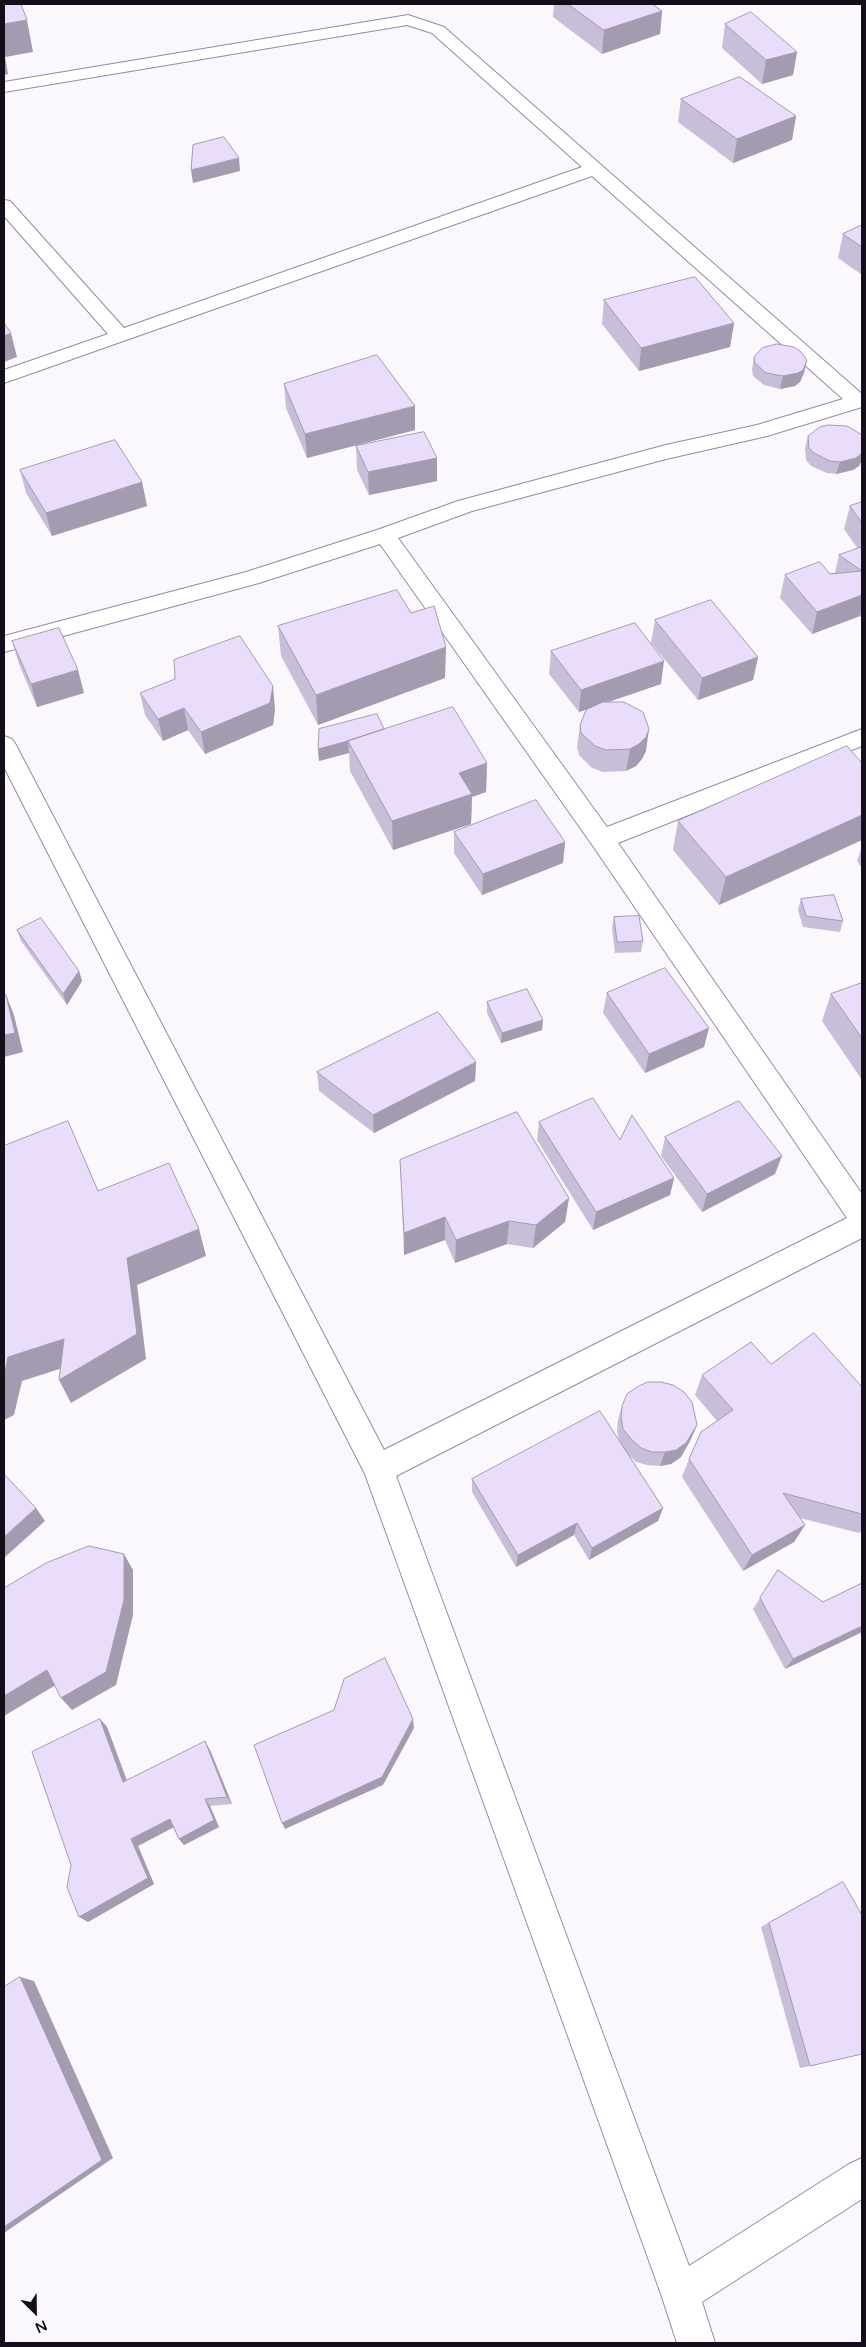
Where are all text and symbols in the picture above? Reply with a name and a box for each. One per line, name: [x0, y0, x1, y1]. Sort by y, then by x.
north arrow: [10, 2287, 60, 2337]
text: N: [33, 2316, 50, 2336]

